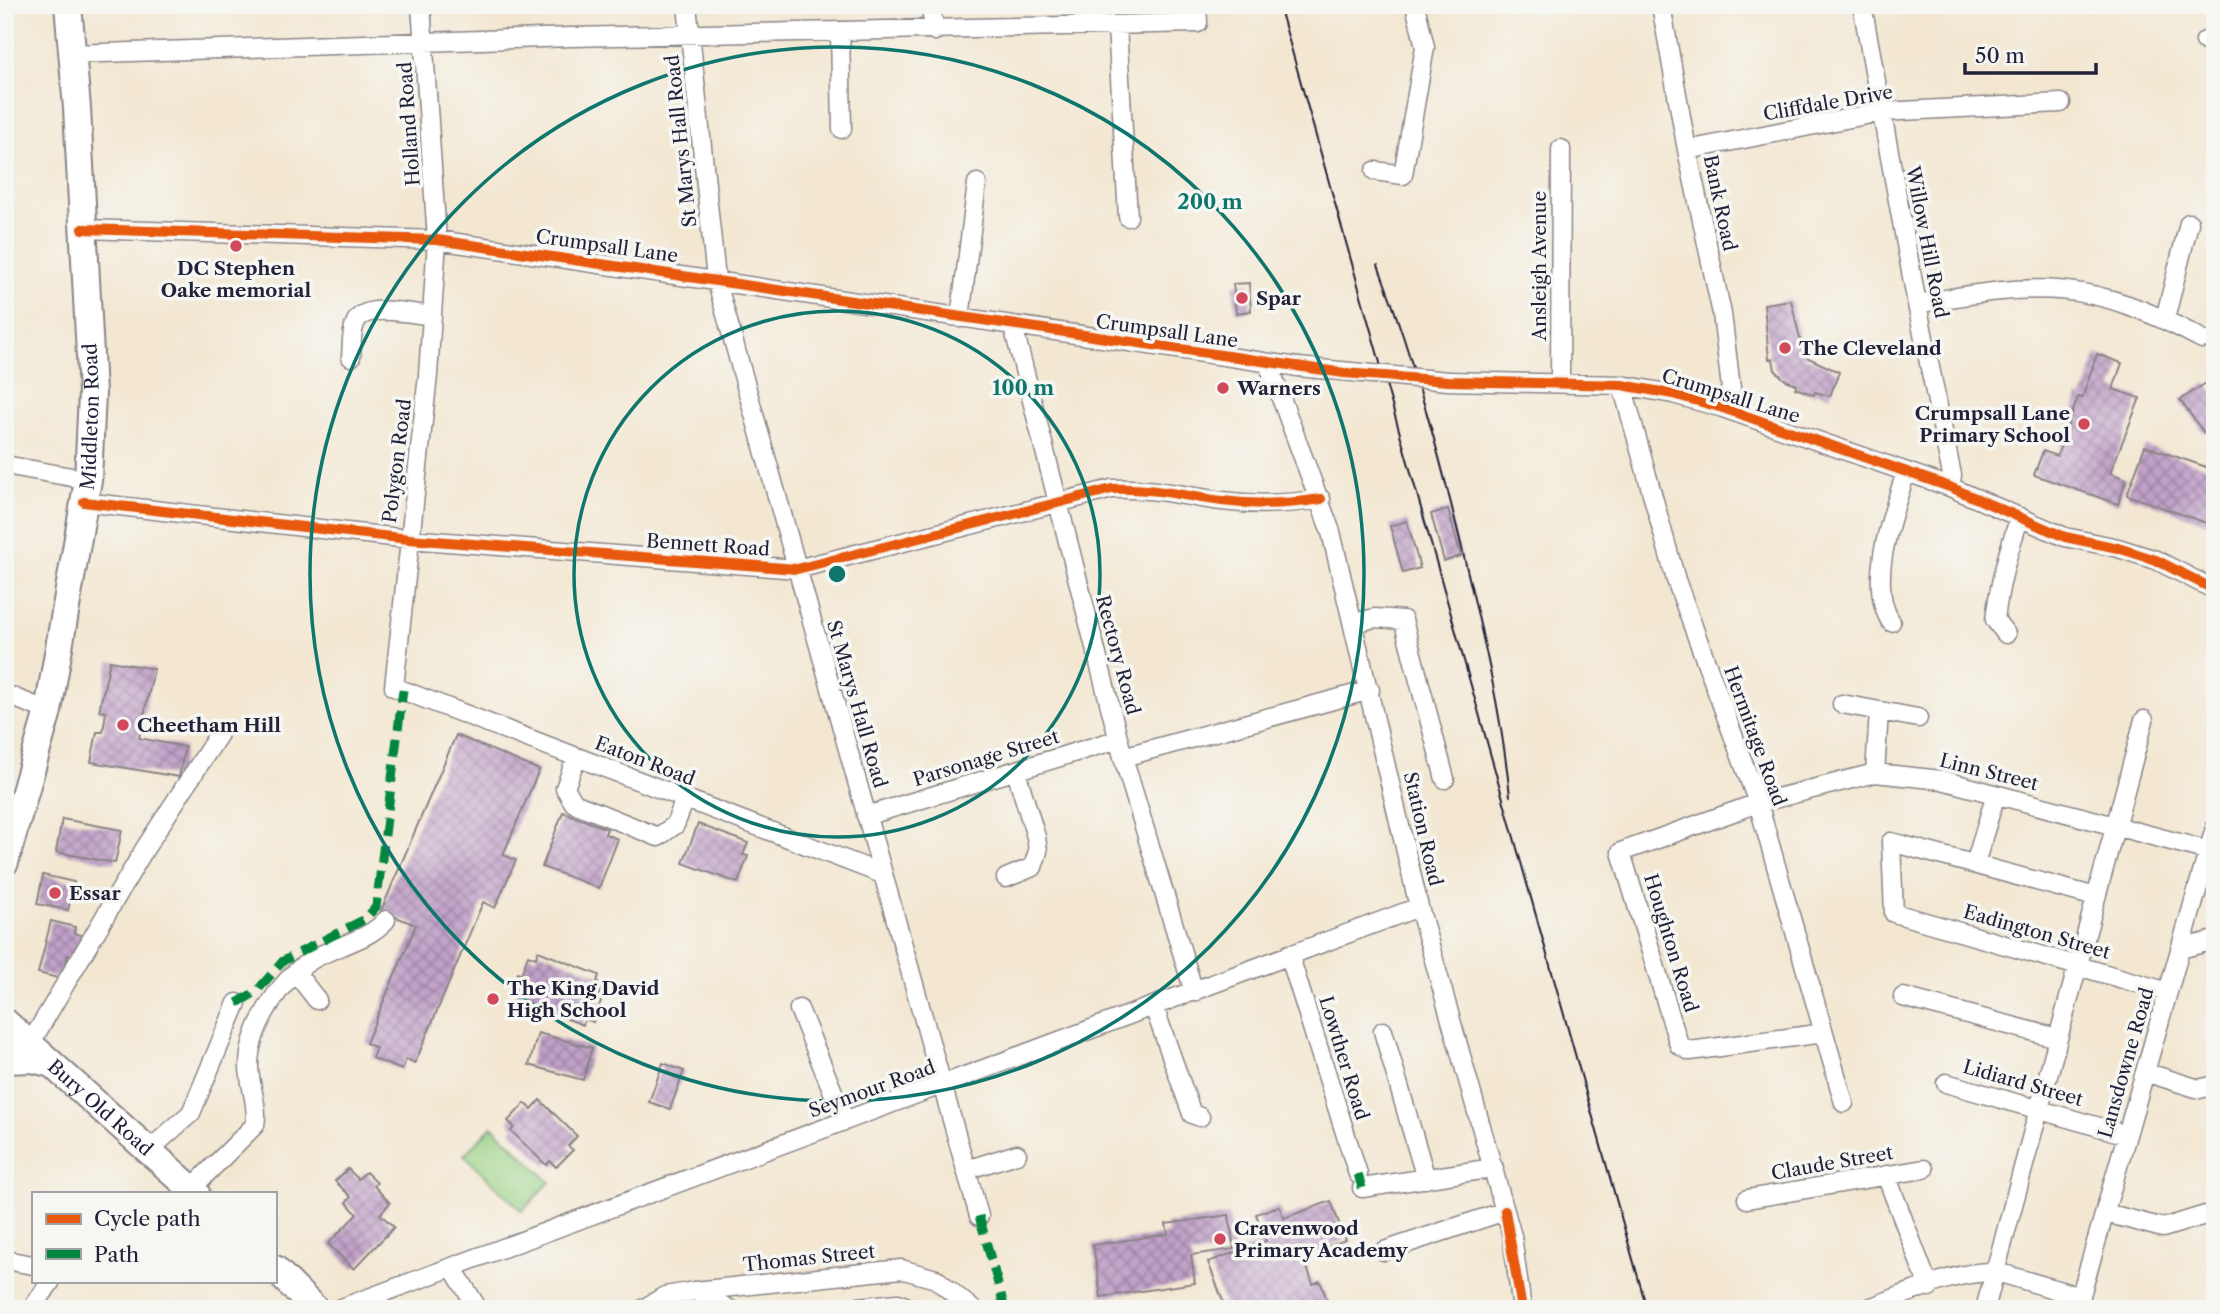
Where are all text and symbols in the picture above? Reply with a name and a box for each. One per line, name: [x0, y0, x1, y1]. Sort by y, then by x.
scale bar: [1965, 32, 2096, 76]
text: 50 m: [1975, 43, 2025, 68]
street label: St Marys Hall Road: [660, 53, 701, 228]
street label: Holland Road: [393, 61, 425, 187]
street label: Cliffdale Drive: [1761, 80, 1895, 126]
street label: Bank Road: [1699, 153, 1742, 254]
street label: Willow Hill Road: [1901, 163, 1953, 320]
text: 200 m: [1177, 189, 1243, 214]
street label: Ansleigh Avenue: [1528, 191, 1551, 342]
street label: Crumpsall Lane: [534, 225, 680, 267]
marker: DC Stephen Oake memorial: [228, 238, 244, 254]
place label: DC Stephen Oake memorial: [161, 257, 312, 302]
place label: Spar: [1256, 287, 1302, 310]
marker: Spar: [1234, 290, 1250, 306]
street label: Crumpsall Lane: [1094, 310, 1240, 352]
place label: The Cleveland: [1799, 337, 1942, 360]
marker: The Cleveland: [1777, 340, 1793, 356]
street label: Middleton Road: [75, 342, 104, 492]
street label: Crumpsall Lane: [1659, 364, 1803, 428]
text: 100 m: [992, 375, 1054, 400]
place label: Warners: [1236, 377, 1321, 400]
marker: Warners: [1215, 380, 1231, 396]
street label: Polygon Road: [378, 397, 416, 524]
place label: Crumpsall Lane Primary School: [1915, 402, 2070, 447]
marker: Crumpsall Lane Primary School: [2076, 416, 2092, 432]
street label: Bennett Road: [645, 529, 771, 561]
centre of rings: [825, 562, 849, 586]
street label: Rectory Road: [1091, 593, 1145, 718]
street label: St Marys Hall Road: [822, 618, 892, 791]
street label: Hermitage Road: [1719, 663, 1791, 810]
place label: Cheetham Hill: [137, 714, 281, 737]
marker: Cheetham Hill: [115, 717, 131, 733]
street label: Parsonage Street: [910, 725, 1062, 791]
street label: Eaton Road: [592, 731, 699, 791]
street label: Linn Street: [1937, 749, 2041, 795]
street label: Station Road: [1399, 770, 1447, 889]
street label: Houghton Road: [1639, 871, 1703, 1015]
place label: Essar: [69, 882, 121, 905]
marker: Essar: [47, 885, 63, 901]
street label: Eadington Street: [1961, 900, 2113, 964]
place label: The King David High School: [507, 977, 660, 1022]
street label: Lansdowne Road: [2093, 985, 2159, 1141]
marker: The King David High School: [485, 991, 501, 1007]
street label: Lowther Road: [1314, 993, 1374, 1123]
street label: Bury Old Road: [43, 1054, 158, 1161]
street label: Seymour Road: [806, 1055, 939, 1123]
street label: Lidiard Street: [1960, 1055, 2086, 1111]
street label: Claude Street: [1769, 1141, 1895, 1185]
legend: [32, 1192, 276, 1282]
text: Cycle path: [94, 1206, 201, 1231]
place label: Cravenwood Primary Academy: [1234, 1217, 1409, 1262]
marker: Cravenwood Primary Academy: [1212, 1231, 1228, 1247]
street label: Thomas Street: [742, 1240, 876, 1276]
text: Path: [94, 1242, 139, 1267]

